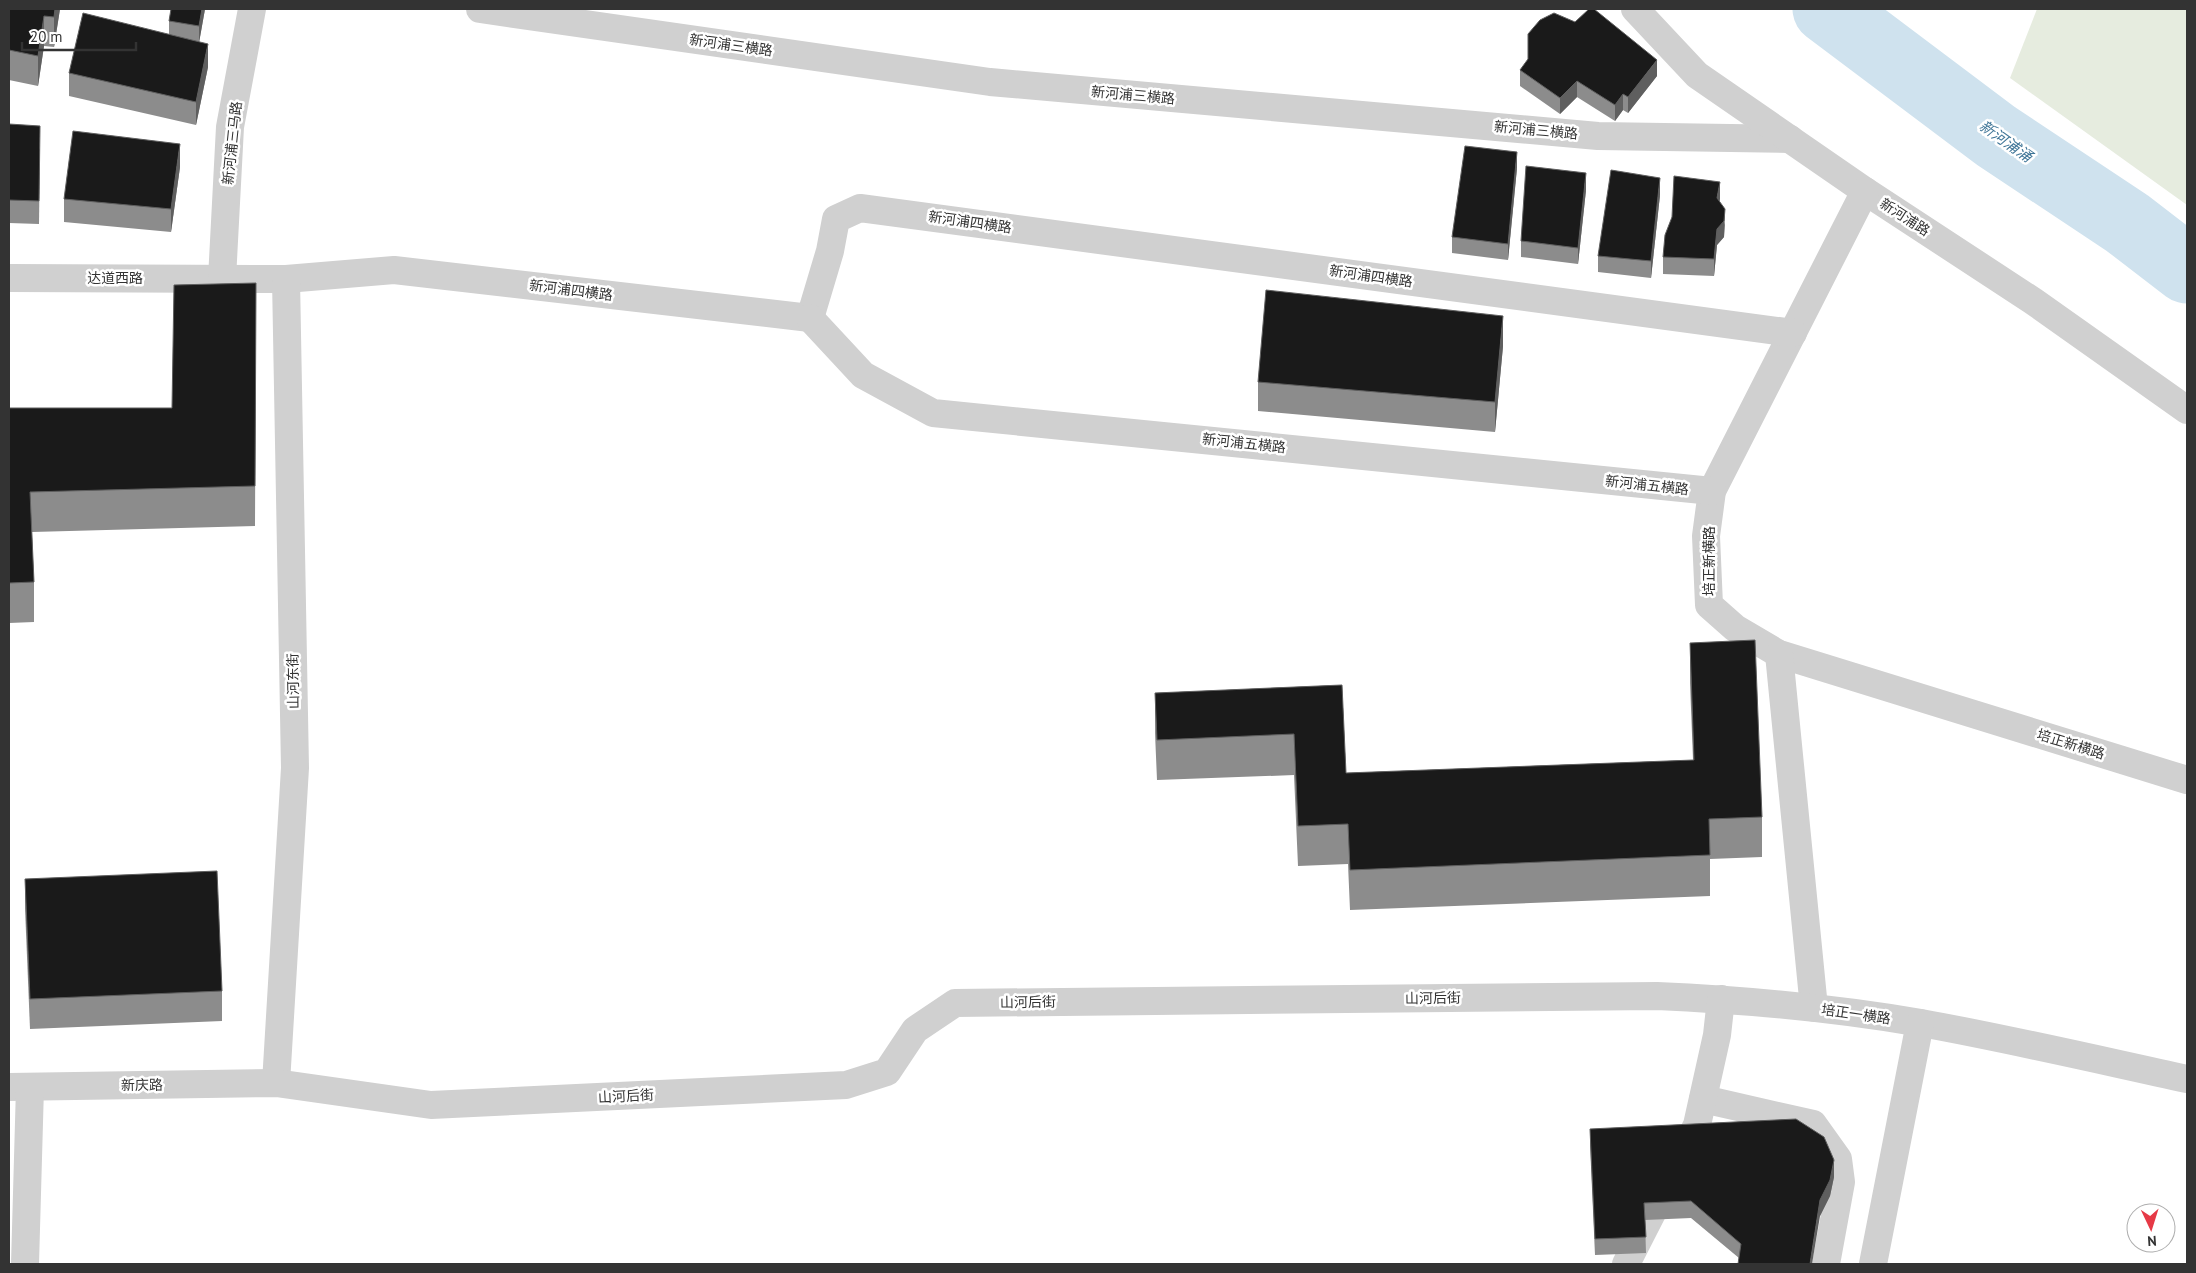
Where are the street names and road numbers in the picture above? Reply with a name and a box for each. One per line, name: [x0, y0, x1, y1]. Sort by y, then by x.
street label: 新河浦三横路: [688, 30, 774, 60]
street label: 新河浦三横路: [1090, 82, 1176, 108]
street label: 新河浦三马路: [219, 100, 245, 186]
street label: 新河浦三横路: [1493, 117, 1579, 143]
street label: 新河浦路: [1877, 194, 1933, 240]
street label: 新河浦四横路: [927, 207, 1013, 237]
street label: 新河浦四横路: [1328, 261, 1414, 291]
street label: 达道西路: [87, 269, 143, 287]
street label: 新河浦四横路: [528, 276, 614, 304]
street label: 新河浦五横路: [1201, 430, 1287, 456]
street label: 新河浦五横路: [1604, 472, 1690, 498]
street label: 培正新横路: [1700, 526, 1718, 596]
street label: 山河东街: [284, 653, 302, 709]
street label: 培正新横路: [2035, 725, 2107, 763]
street label: 山河后街: [1405, 989, 1461, 1007]
street label: 山河后街: [1000, 993, 1056, 1011]
street label: 培正一横路: [1820, 1000, 1892, 1028]
street label: 新庆路: [121, 1076, 163, 1094]
street label: 山河后街: [598, 1086, 654, 1106]

